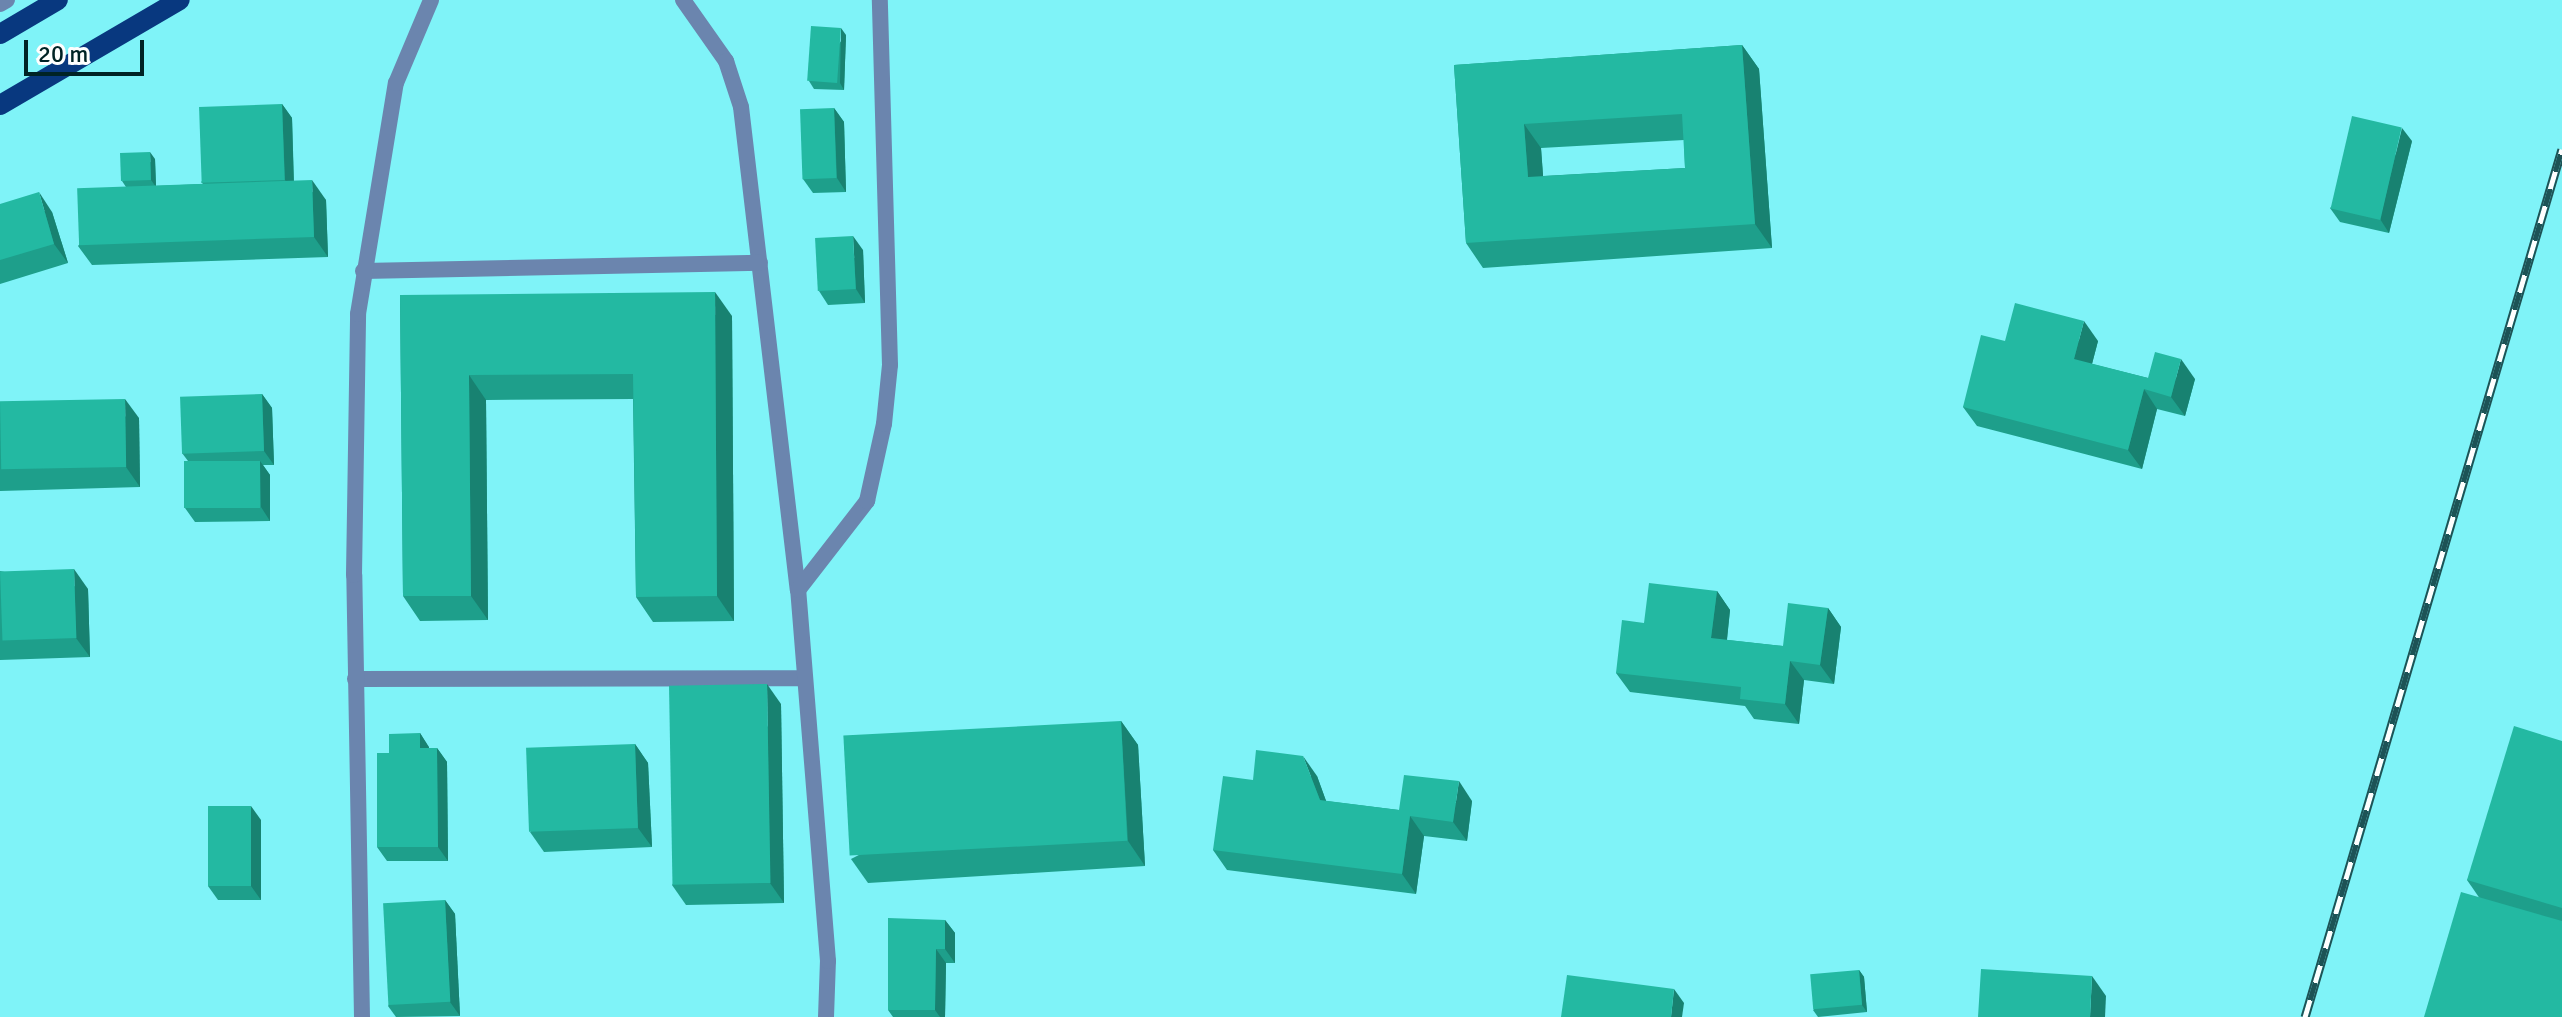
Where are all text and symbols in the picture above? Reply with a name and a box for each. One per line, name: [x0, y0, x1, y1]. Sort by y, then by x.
scale bar: [28, 24, 148, 74]
text: 20 m: [38, 39, 88, 69]

